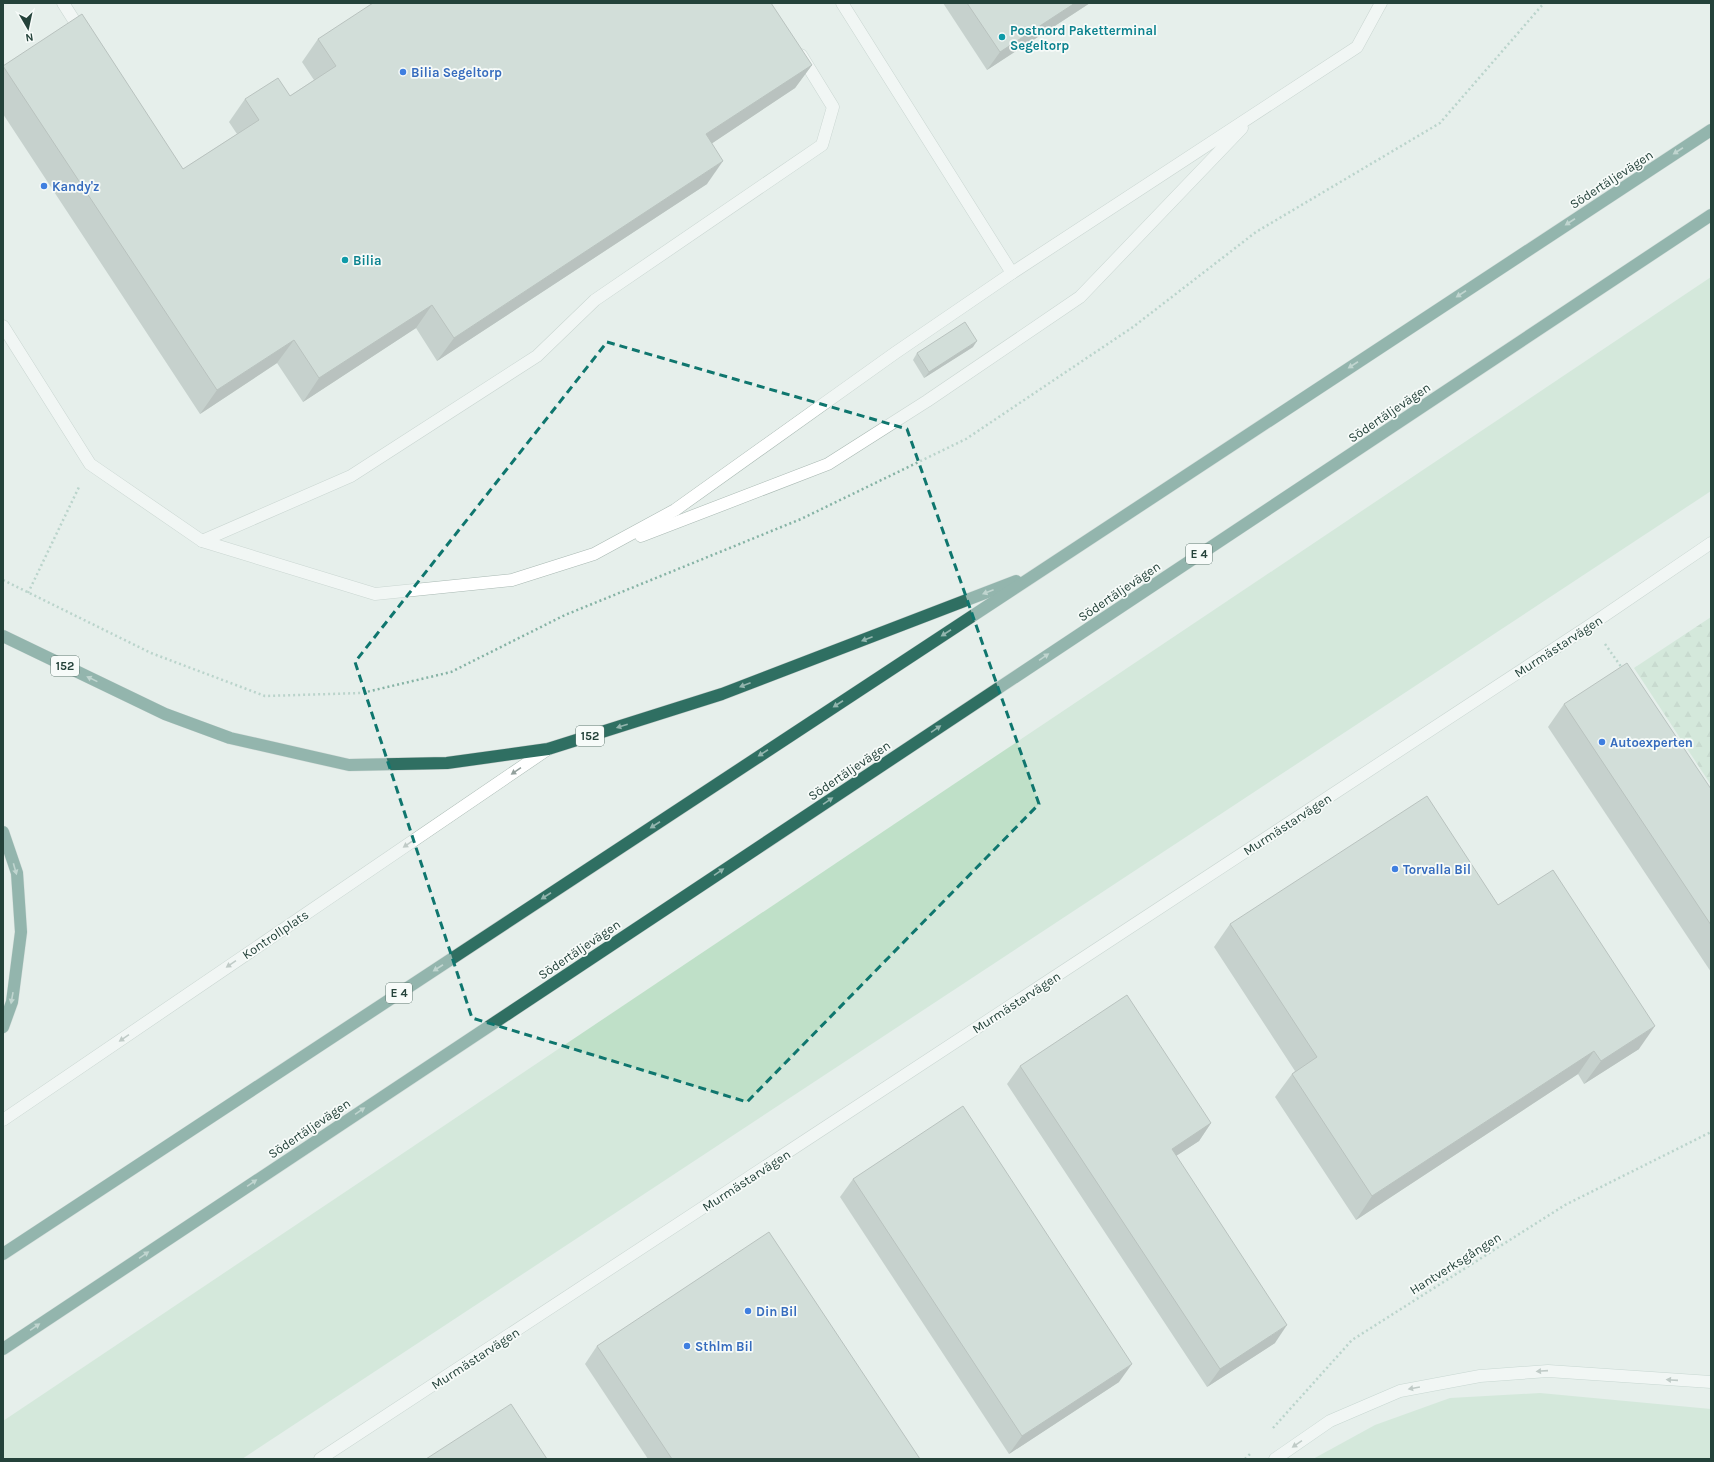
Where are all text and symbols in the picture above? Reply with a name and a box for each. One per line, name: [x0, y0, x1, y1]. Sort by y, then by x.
north arrow: [8, 8, 48, 48]
place label: Postnord Paketterminal Segeltorp: [1010, 23, 1157, 53]
text: N: [25, 30, 34, 44]
marker: Postnord Paketterminal Segeltorp: [997, 32, 1007, 42]
place label: Bilia Segeltorp: [411, 65, 502, 80]
marker: Bilia Segeltorp: [398, 67, 408, 77]
street label: Södertäljevägen: [1567, 147, 1656, 212]
one-way arrow: [1673, 147, 1684, 155]
place label: Kandy'z: [52, 179, 100, 194]
marker: Kandy'z: [39, 181, 49, 191]
one-way arrow: [1564, 219, 1576, 226]
place label: Bilia: [353, 253, 382, 268]
marker: Bilia: [340, 255, 350, 265]
one-way arrow: [1456, 290, 1466, 298]
one-way arrow: [1347, 362, 1359, 369]
street label: Södertäljevägen: [1345, 379, 1433, 445]
road number: E 4: [1186, 544, 1212, 564]
street label: Södertäljevägen: [1075, 558, 1163, 624]
one-way arrow: [982, 590, 994, 596]
street label: Murmästarvägen: [1511, 612, 1605, 680]
one-way arrow: [941, 629, 952, 637]
one-way arrow: [860, 636, 872, 642]
one-way arrow: [1039, 653, 1049, 661]
road number: 152: [51, 656, 79, 676]
one-way arrow: [86, 676, 98, 682]
one-way arrow: [739, 683, 751, 689]
one-way arrow: [833, 700, 843, 708]
one-way arrow: [615, 723, 627, 729]
one-way arrow: [931, 725, 941, 733]
road number: 152: [576, 726, 604, 746]
place label: Autoexperten: [1610, 735, 1693, 750]
street label: Södertäljevägen: [805, 737, 893, 803]
marker: Autoexperten: [1597, 737, 1607, 747]
one-way arrow: [758, 749, 768, 757]
one-way arrow: [510, 767, 521, 775]
street label: Murmästarvägen: [1240, 790, 1334, 858]
one-way arrow: [822, 797, 833, 804]
one-way arrow: [649, 821, 661, 828]
one-way arrow: [403, 840, 413, 848]
place label: Torvalla Bil: [1403, 862, 1471, 877]
one-way arrow: [12, 863, 18, 875]
marker: Torvalla Bil: [1390, 864, 1400, 874]
one-way arrow: [713, 869, 725, 876]
one-way arrow: [541, 892, 551, 900]
street label: Kontrollplats: [239, 907, 312, 962]
street label: Södertäljevägen: [535, 916, 623, 982]
one-way arrow: [226, 960, 236, 968]
one-way arrow: [432, 964, 443, 971]
street label: Murmästarvägen: [969, 968, 1063, 1036]
road number: E 4: [386, 983, 412, 1003]
one-way arrow: [9, 991, 15, 1004]
one-way arrow: [118, 1034, 129, 1041]
street label: Södertäljevägen: [265, 1095, 353, 1161]
one-way arrow: [355, 1107, 365, 1115]
street label: Murmästarvägen: [699, 1146, 793, 1214]
one-way arrow: [247, 1179, 257, 1187]
street label: Hantverksgången: [1407, 1229, 1504, 1298]
one-way arrow: [139, 1251, 149, 1259]
place label: Din Bil: [756, 1304, 797, 1319]
marker: Din Bil: [743, 1306, 753, 1316]
one-way arrow: [30, 1323, 41, 1331]
street label: Murmästarvägen: [428, 1324, 522, 1392]
place label: Sthlm Bil: [695, 1339, 753, 1354]
marker: Sthlm Bil: [682, 1341, 692, 1351]
one-way arrow: [1536, 1368, 1548, 1375]
one-way arrow: [1666, 1376, 1678, 1383]
one-way arrow: [1408, 1385, 1420, 1391]
one-way arrow: [1292, 1440, 1303, 1448]

